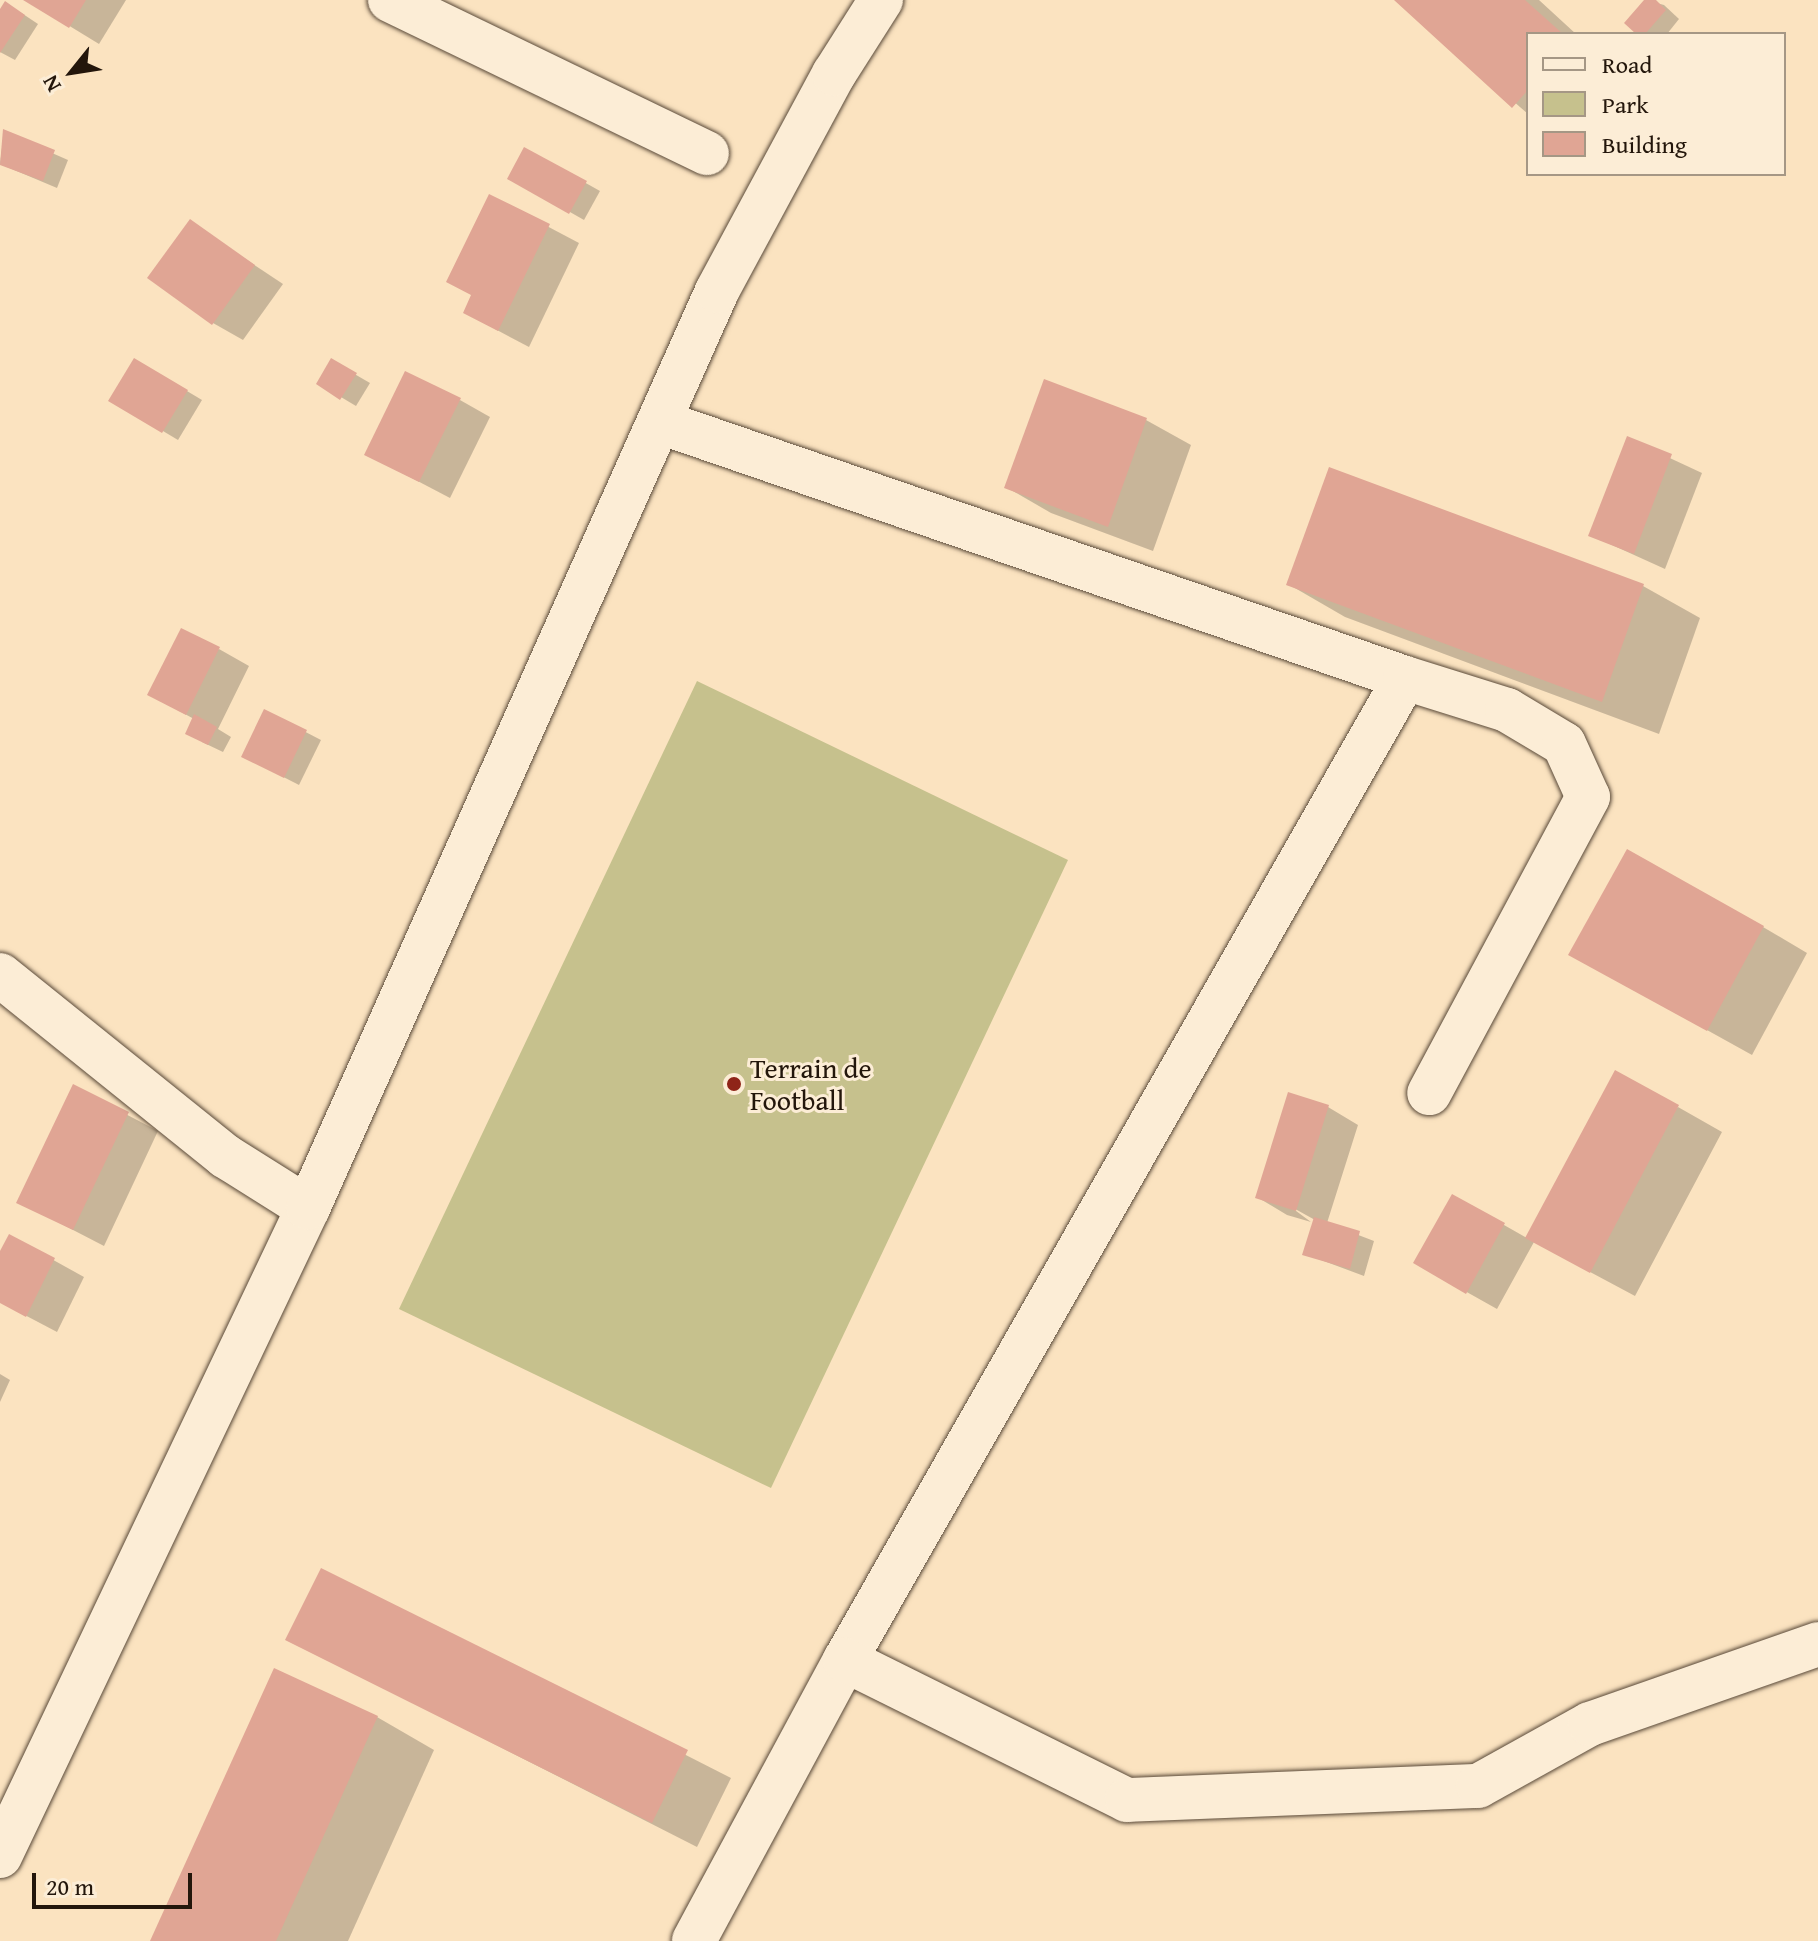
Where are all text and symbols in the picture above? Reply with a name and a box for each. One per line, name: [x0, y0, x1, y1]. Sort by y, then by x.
north arrow: [32, 32, 112, 112]
legend: [1526, 32, 1786, 176]
text: Road: [1602, 47, 1652, 82]
text: N: [34, 70, 69, 98]
text: Park: [1602, 87, 1648, 122]
text: Building: [1602, 127, 1687, 162]
place label: Terrain de Football: [750, 1051, 872, 1117]
marker: Terrain de Football: [725, 1075, 743, 1093]
scale bar: [36, 1857, 196, 1907]
text: 20 m: [46, 1869, 94, 1904]

